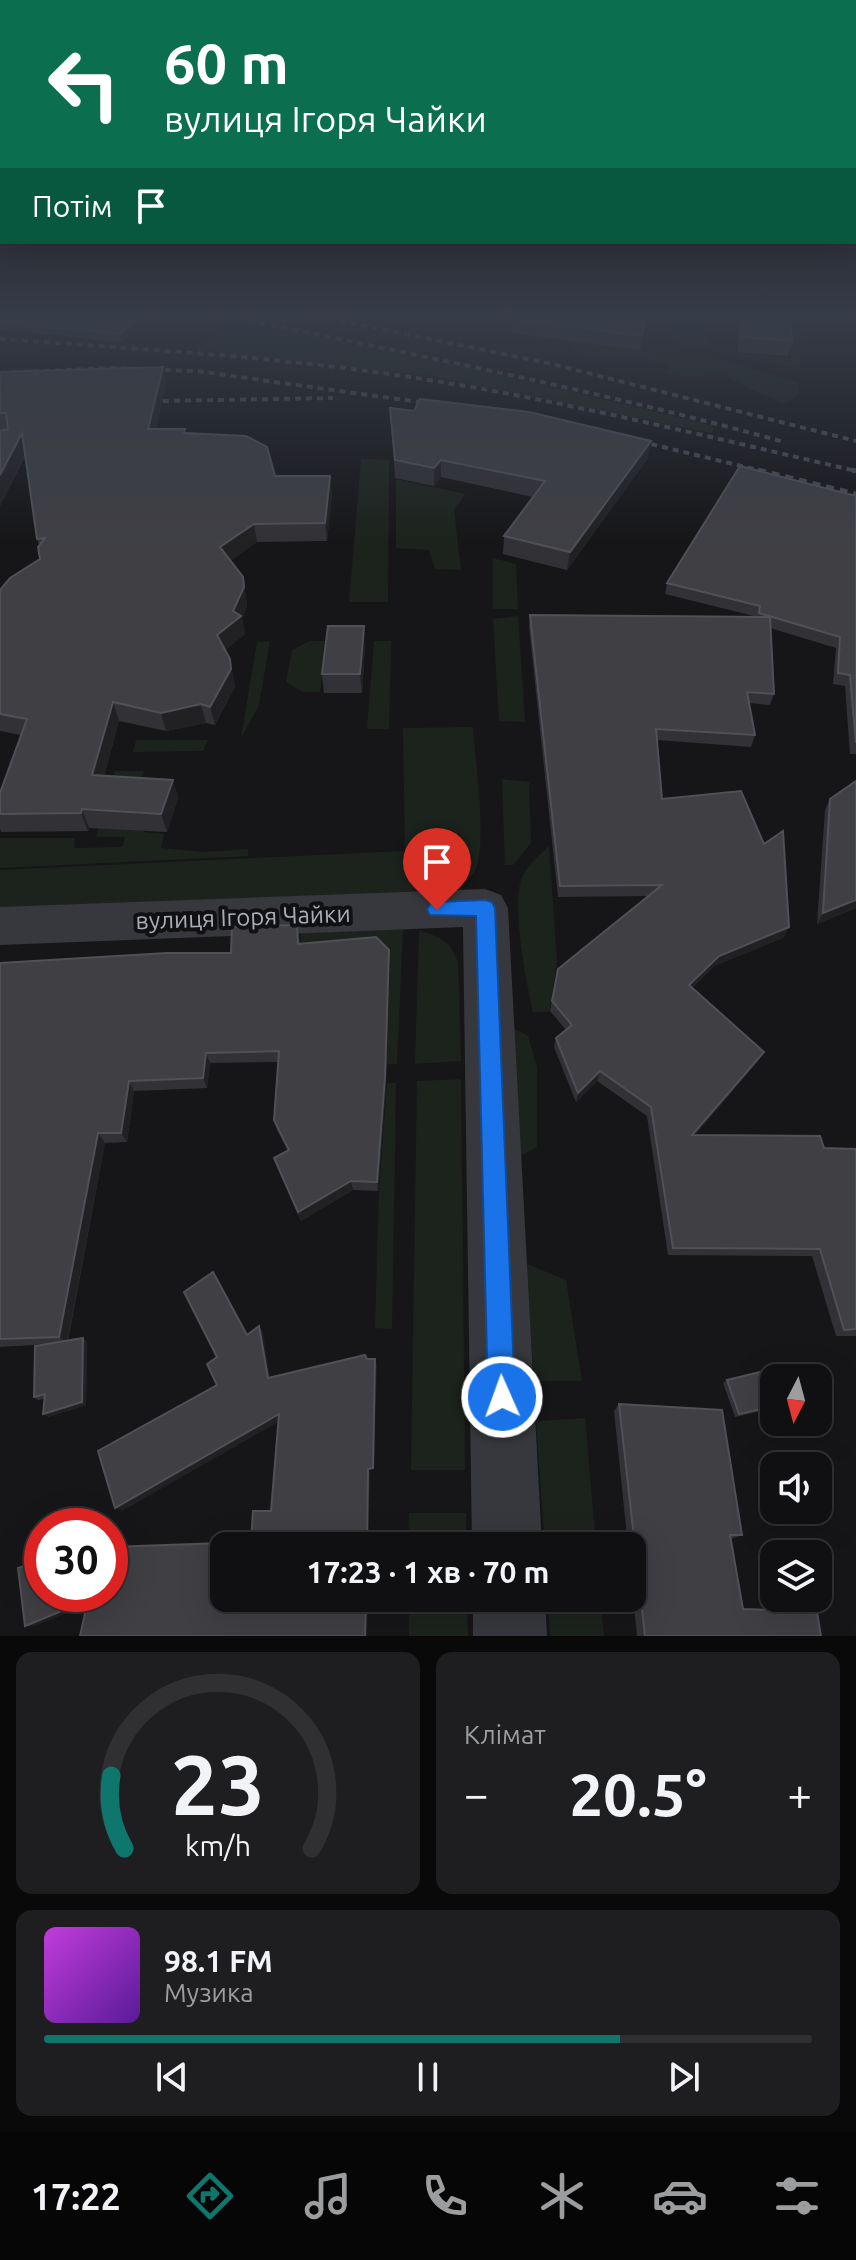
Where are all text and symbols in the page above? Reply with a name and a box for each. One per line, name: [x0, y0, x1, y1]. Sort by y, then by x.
icon: left: [32, 32, 136, 136]
text: 60 m: [164, 32, 289, 95]
text: вулиця Ігоря Чайки: [164, 98, 487, 139]
icon: arrive: [129, 184, 173, 228]
text: Потім: [32, 189, 113, 223]
pin: [403, 828, 471, 910]
icon: arrive: [415, 840, 459, 884]
street label: вулиця Ігоря Чайки: [135, 900, 351, 934]
position arrow: [460, 1355, 544, 1439]
north arrow: [760, 1364, 832, 1436]
map controls: [760, 1364, 832, 1612]
button: sound: [760, 1452, 832, 1524]
speed limit sign: 30: [24, 1508, 128, 1612]
button: layers: [760, 1540, 832, 1612]
text: 17:23 · 1 хв · 70 m: [307, 1555, 549, 1589]
text: Клімат: [464, 1720, 546, 1749]
text: 23: [171, 1737, 265, 1831]
text: 20.5°: [569, 1760, 707, 1827]
text: −: [464, 1769, 489, 1818]
text: +: [787, 1769, 812, 1818]
text: km/h: [185, 1829, 251, 1861]
text: 98.1 FM: [164, 1944, 273, 1978]
text: Музика: [164, 1978, 254, 2007]
icon: previous: [150, 2055, 194, 2099]
icon: pause: [406, 2055, 450, 2099]
icon: next: [662, 2055, 706, 2099]
icon: directions: [182, 2168, 238, 2224]
icon: music: [300, 2168, 356, 2224]
icon: phone: [417, 2168, 473, 2224]
icon: climate: [534, 2168, 590, 2224]
icon: car: [652, 2168, 708, 2224]
icon: filters: [769, 2168, 825, 2224]
text: 17:22: [31, 2176, 121, 2217]

